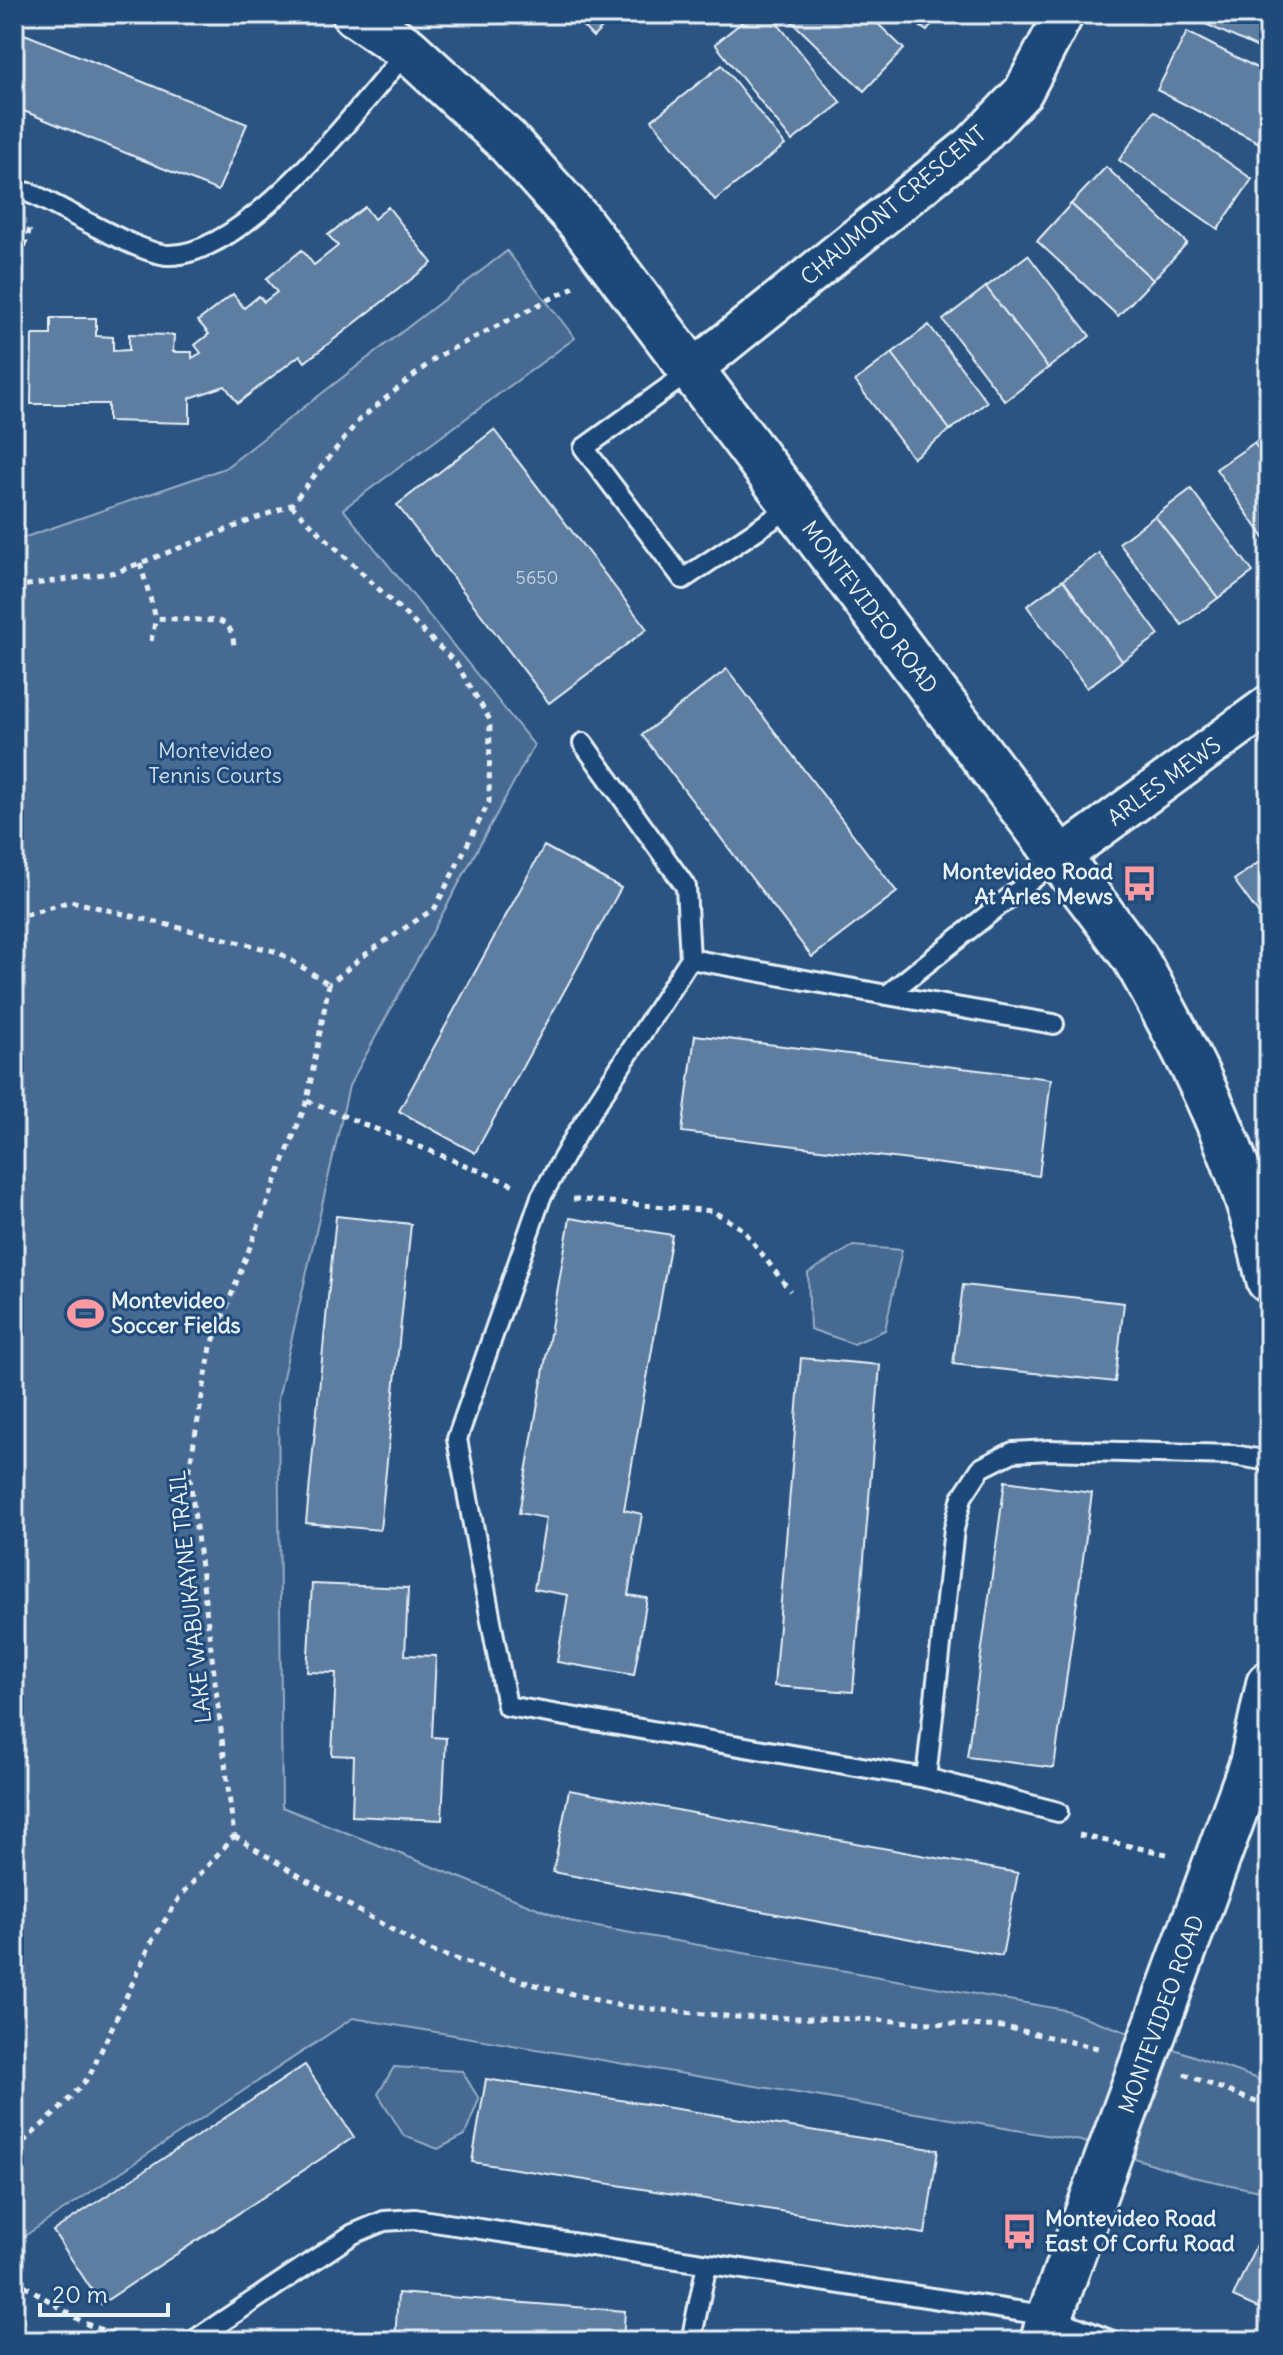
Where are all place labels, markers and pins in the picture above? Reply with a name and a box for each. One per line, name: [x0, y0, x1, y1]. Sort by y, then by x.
place label: Montevideo Road At Arles Mews: [942, 857, 1113, 910]
bus stop icon: Montevideo Road At Arles Mews: [1120, 865, 1158, 903]
place label: Montevideo Soccer Fields: [111, 1286, 241, 1339]
sports icon: Montevideo Soccer Fields: [66, 1294, 104, 1332]
place label: Montevideo Road East Of Corfu Road: [1045, 2204, 1235, 2257]
bus stop icon: Montevideo Road East Of Corfu Road: [1000, 2212, 1038, 2250]

